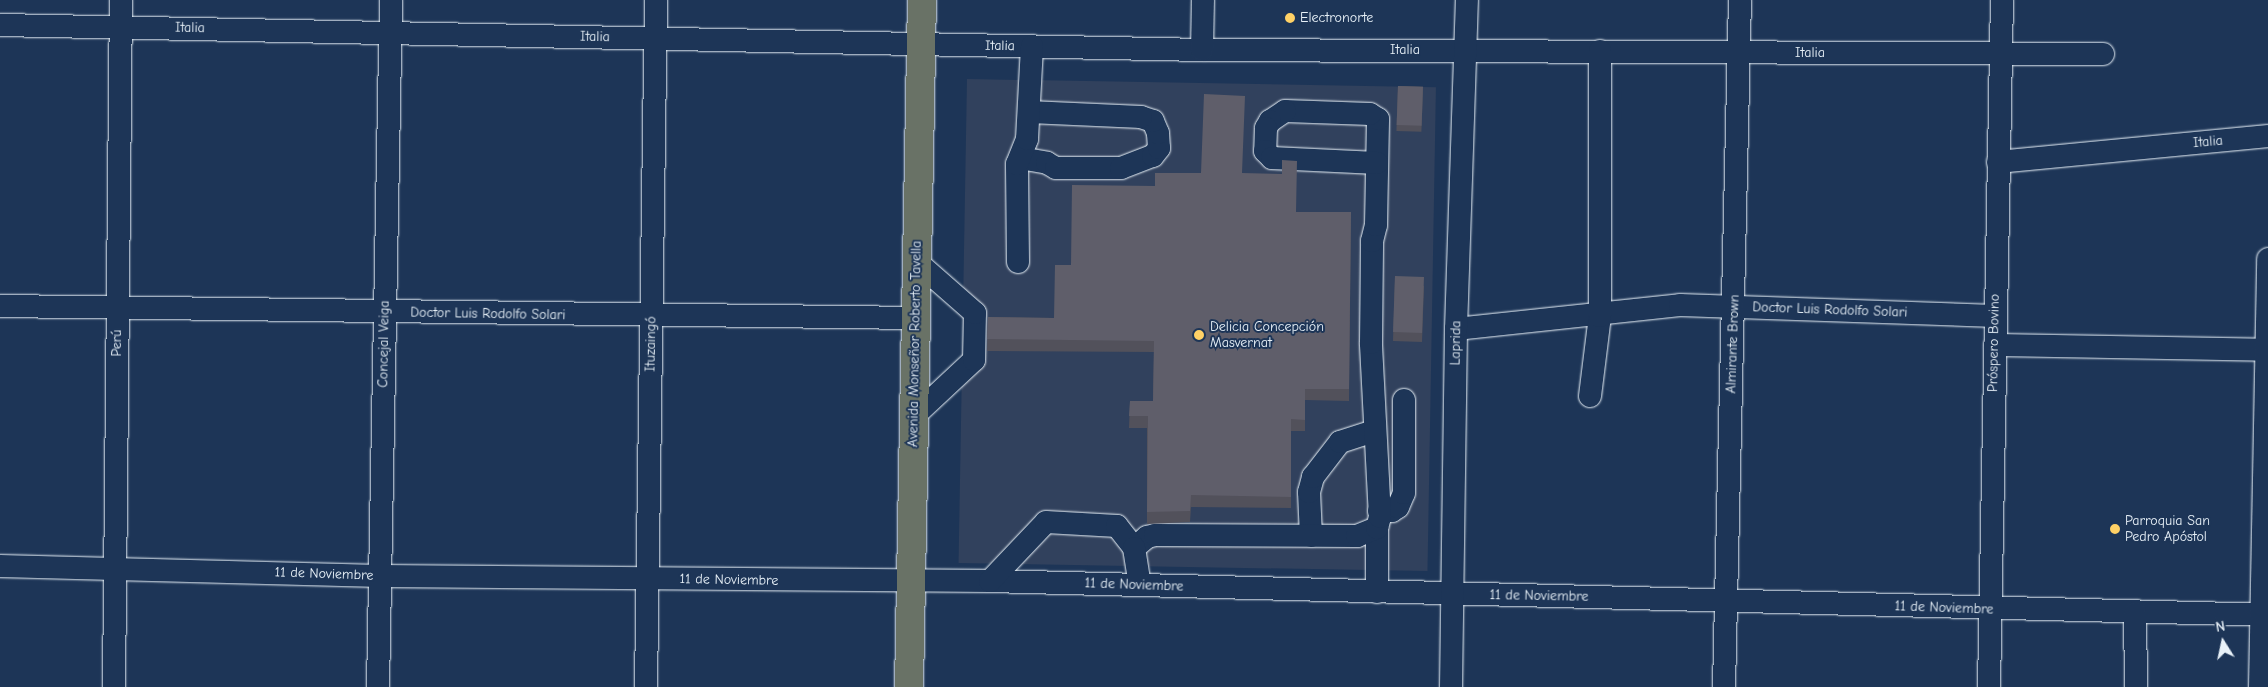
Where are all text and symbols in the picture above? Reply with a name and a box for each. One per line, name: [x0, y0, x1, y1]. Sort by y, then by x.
place label: Electronorte: [1300, 10, 1373, 26]
marker: Electronorte: [1284, 12, 1296, 24]
street label: Italia: [175, 19, 205, 37]
street label: Italia: [580, 28, 610, 46]
street label: Italia: [985, 37, 1015, 55]
street label: Italia: [1390, 42, 1420, 58]
street label: Italia: [1795, 45, 1825, 61]
street label: Italia: [2192, 132, 2224, 152]
street label: Avenida Monseñor Roberto Tavella: [905, 241, 925, 447]
street label: Almirante Brown: [1723, 294, 1743, 394]
street label: Próspero Bovino: [1985, 294, 2003, 392]
street label: Doctor Luis Rodolfo Solari: [1752, 299, 1908, 321]
street label: Concejal Veiga: [375, 300, 393, 388]
street label: Doctor Luis Rodolfo Solari: [410, 304, 566, 324]
street label: Ituzaingó: [642, 316, 660, 372]
place label: Delicia Concepción Masvernat: [1210, 319, 1324, 352]
street label: Laprida: [1447, 320, 1465, 366]
marker: Delicia Concepción Masvernat: [1192, 328, 1206, 342]
street label: Perú: [109, 330, 125, 356]
place label: Parroquia San Pedro Apóstol: [2125, 513, 2210, 546]
marker: Parroquia San Pedro Apóstol: [2109, 523, 2121, 535]
street label: 11 de Noviembre: [274, 564, 374, 584]
street label: 11 de Noviembre: [679, 571, 779, 589]
street label: 11 de Noviembre: [1084, 575, 1184, 595]
street label: 11 de Noviembre: [1489, 587, 1589, 605]
street label: 11 de Noviembre: [1894, 598, 1994, 618]
north arrow: [2198, 617, 2248, 667]
text: N: [2214, 618, 2226, 636]

